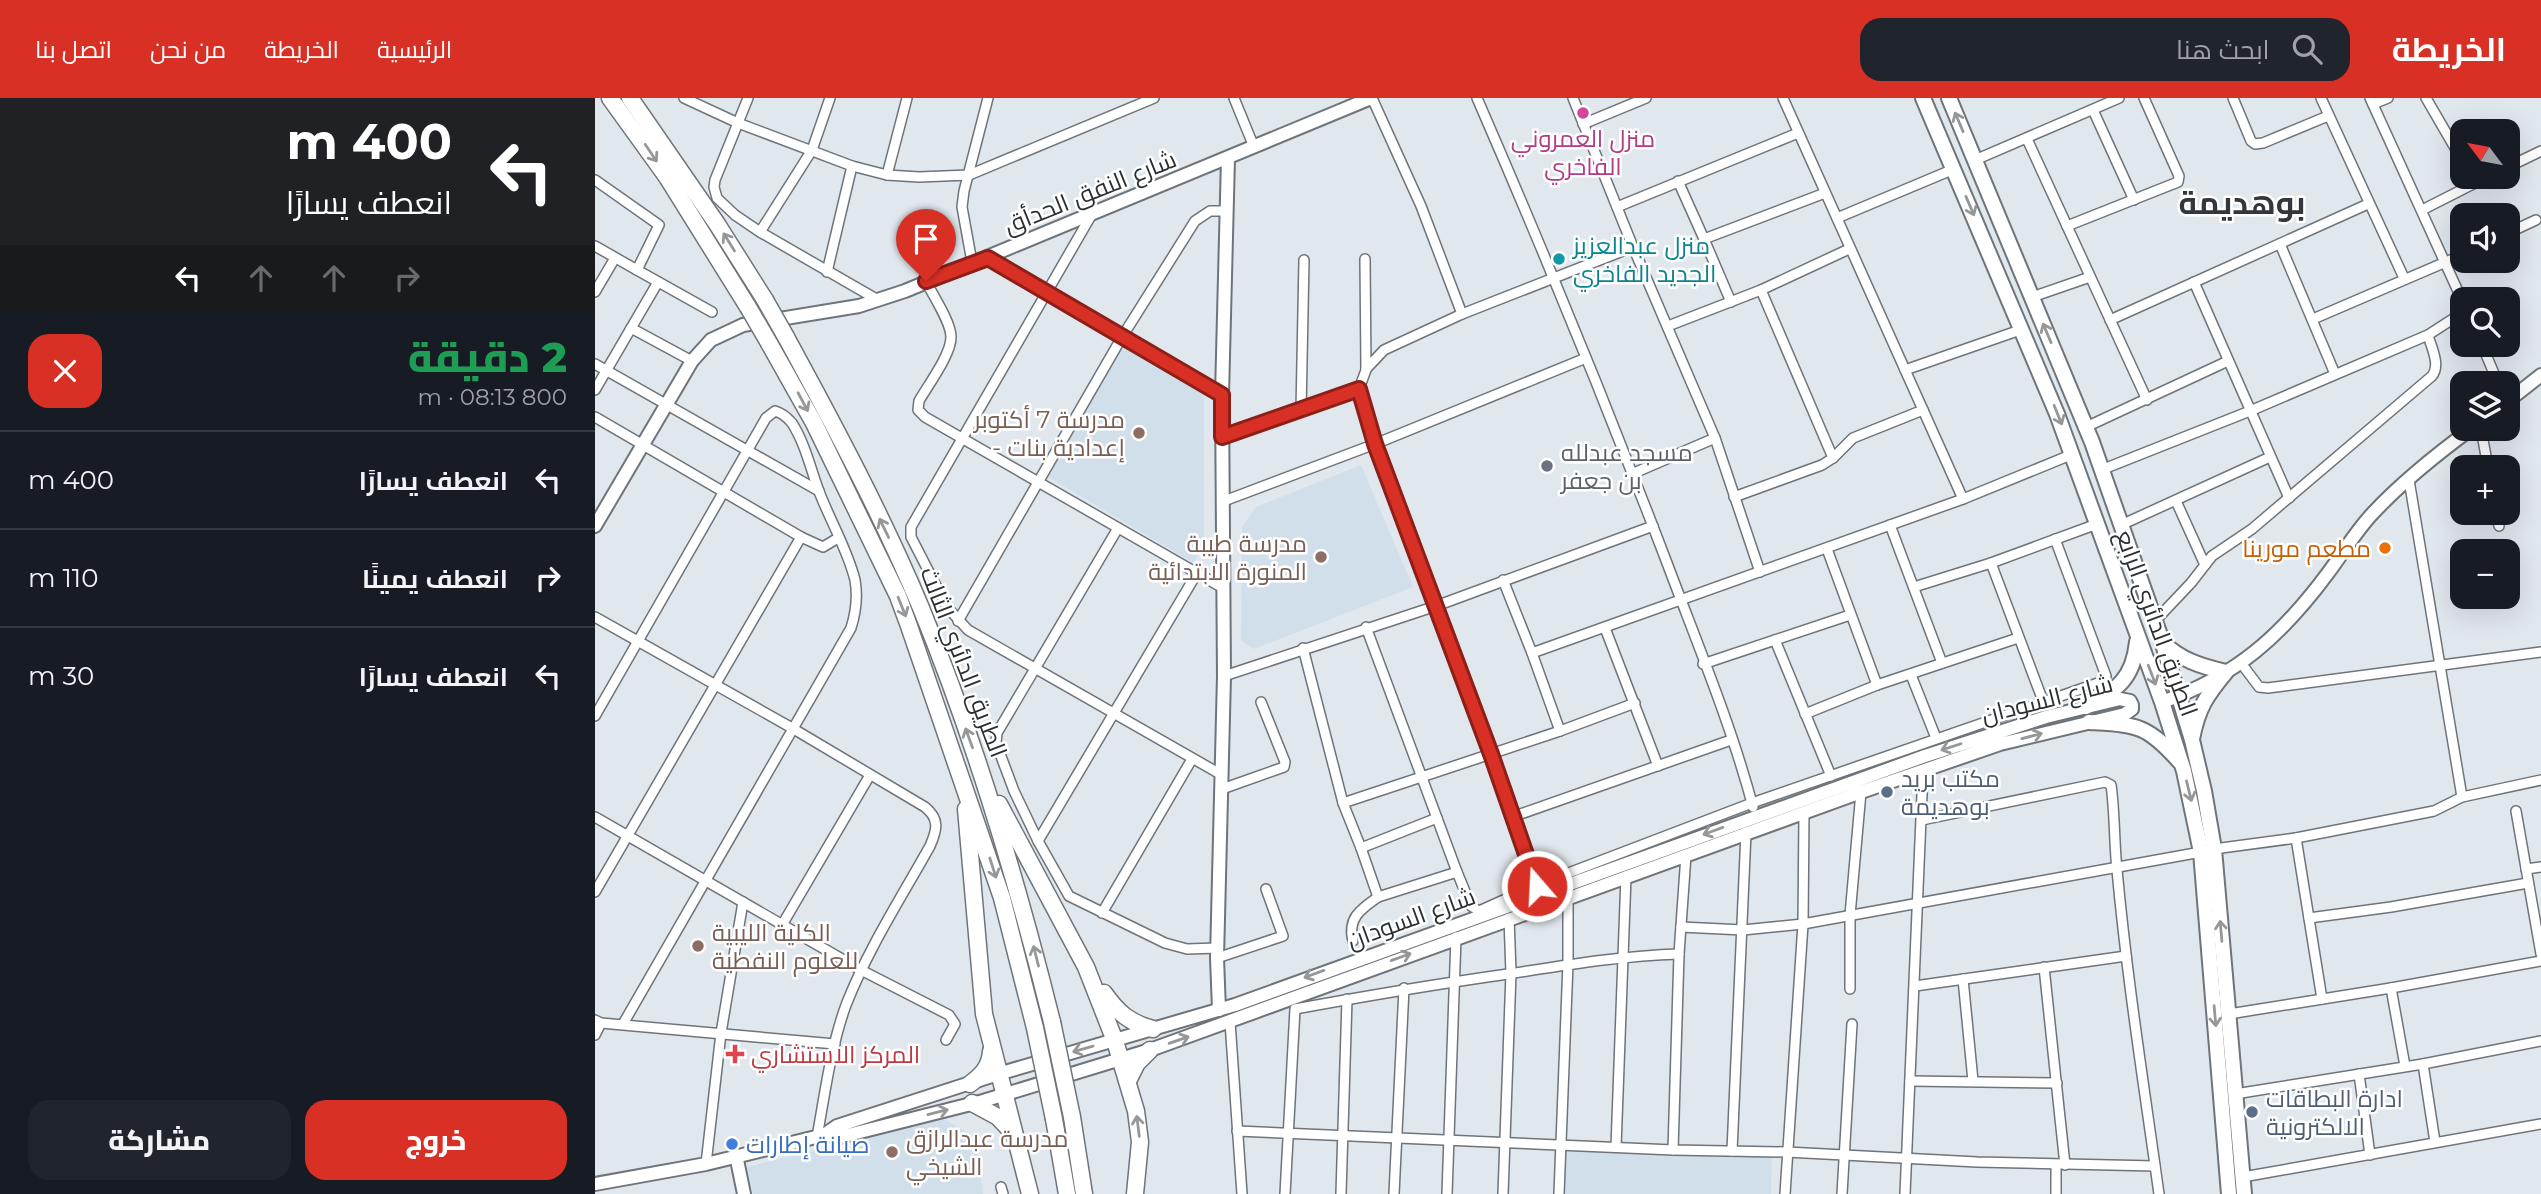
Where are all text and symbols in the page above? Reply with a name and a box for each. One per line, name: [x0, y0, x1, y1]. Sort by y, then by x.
search box: [1860, 18, 2350, 81]
text: الخريطة: [2392, 29, 2506, 69]
icon: search: [2288, 30, 2326, 68]
text: ابحث هنا: [2176, 34, 2270, 66]
text: اتصل بنا: [35, 35, 112, 64]
text: من نحن: [150, 35, 226, 64]
text: الخريطة: [264, 35, 339, 64]
text: الرئيسية: [377, 35, 452, 64]
marker: منزل العمروني الفاخري: [1575, 105, 1591, 121]
text: 400 m: [286, 112, 452, 171]
one-way arrow: [1952, 112, 1965, 134]
north arrow: [2450, 119, 2520, 189]
map controls: [2450, 119, 2520, 609]
place label: منزل العمروني الفاخري: [1511, 124, 1655, 185]
icon: left: [476, 126, 567, 217]
one-way arrow: [644, 143, 658, 162]
street label: شارع النفق الحدأق: [999, 143, 1181, 242]
text: انعطف يسارًا: [286, 183, 452, 222]
district label: بوهديمة: [2179, 183, 2305, 222]
one-way arrow: [1964, 194, 1977, 216]
button: sound: [2450, 203, 2520, 273]
pin: [896, 209, 956, 281]
icon: arrive: [907, 220, 945, 258]
place label: منزل عبدالعزيز الجديد الفاخري: [1571, 231, 1716, 292]
one-way arrow: [721, 233, 736, 252]
marker: منزل عبدالعزيز الجديد الفاخري: [1551, 251, 1567, 267]
icon: left: [169, 259, 207, 297]
icon: ahead: [242, 259, 280, 297]
icon: ahead: [315, 259, 353, 297]
icon: right: [388, 259, 426, 297]
button: search: [2450, 287, 2520, 357]
one-way arrow: [2039, 322, 2052, 344]
text: 2 دقيقة: [408, 331, 567, 383]
button: close: [28, 334, 102, 408]
button: layers: [2450, 371, 2520, 441]
text: 800 m · 08:13: [418, 383, 567, 411]
one-way arrow: [796, 392, 810, 412]
place label: مدرسة 7 أكتوبر - إعدادية بنات: [972, 404, 1125, 463]
one-way arrow: [2052, 404, 2065, 426]
marker: مدرسة 7 أكتوبر - إعدادية بنات: [1131, 425, 1147, 441]
place label: مسجد عبدلله بن جعفر: [1559, 438, 1693, 495]
button: +: [2450, 455, 2520, 525]
marker: مسجد عبدلله بن جعفر: [1539, 458, 1555, 474]
icon: left: [529, 461, 567, 499]
text: 400 m: [28, 464, 114, 496]
text: انعطف يسارًا: [359, 465, 508, 497]
one-way arrow: [877, 518, 891, 539]
street label: الطريق الدائري الرابع: [2106, 526, 2204, 722]
place label: مدرسة طيبة المنورة الابتدائية: [1148, 529, 1307, 586]
place label: مطعم مورينا: [2242, 534, 2371, 565]
button: −: [2450, 539, 2520, 609]
marker: مطعم مورينا: [2377, 540, 2393, 556]
marker: مدرسة طيبة المنورة الابتدائية: [1313, 549, 1329, 565]
icon: right: [529, 559, 567, 597]
text: 110 m: [28, 562, 98, 594]
text: انعطف يمينًا: [362, 563, 508, 595]
street label: الطريق الدائري الثالث: [911, 563, 1014, 763]
one-way arrow: [896, 596, 909, 618]
icon: left: [529, 657, 567, 695]
text: 30 m: [28, 660, 94, 692]
text: انعطف يسارًا: [359, 661, 508, 693]
one-way arrow: [2146, 664, 2159, 686]
street label: شارع السودان: [1978, 669, 2116, 731]
one-way arrow: [962, 728, 974, 750]
one-way arrow: [2020, 729, 2042, 742]
one-way arrow: [1940, 742, 1962, 754]
place label: مكتب بريد بوهديمة: [1901, 764, 2000, 821]
one-way arrow: [2183, 779, 2196, 802]
marker: مكتب بريد بوهديمة: [1879, 784, 1895, 800]
one-way arrow: [1703, 826, 1725, 839]
position arrow: [1500, 849, 1574, 923]
one-way arrow: [988, 857, 1000, 879]
street label: شارع السودان: [1343, 881, 1480, 956]
place label: الكلية الليبية للعلوم النفطية: [712, 918, 858, 977]
one-way arrow: [2215, 920, 2228, 943]
marker: الكلية الليبية للعلوم النفطية: [690, 938, 706, 954]
one-way arrow: [1029, 945, 1042, 968]
one-way arrow: [1389, 950, 1411, 962]
one-way arrow: [1304, 969, 1326, 981]
one-way arrow: [2209, 1005, 2222, 1027]
one-way arrow: [1167, 1033, 1189, 1045]
place label: المركز الاستشاري: [751, 1040, 920, 1073]
one-way arrow: [1072, 1043, 1095, 1056]
marker: المركز الاستشاري: [725, 1044, 745, 1064]
place label: ادارة البطاقات الالكترونية: [2266, 1084, 2403, 1141]
button: مشاركة: [28, 1100, 291, 1180]
button: خروج: [305, 1100, 567, 1180]
marker: ادارة البطاقات الالكترونية: [2244, 1104, 2260, 1120]
one-way arrow: [926, 1105, 948, 1118]
one-way arrow: [1131, 1115, 1144, 1138]
place label: مدرسة عبدالرازق الشيخي: [906, 1124, 1068, 1186]
place label: صيانة إطارات: [746, 1130, 869, 1160]
marker: صيانة إطارات: [724, 1136, 740, 1152]
marker: مدرسة عبدالرازق الشيخي: [884, 1144, 900, 1160]

